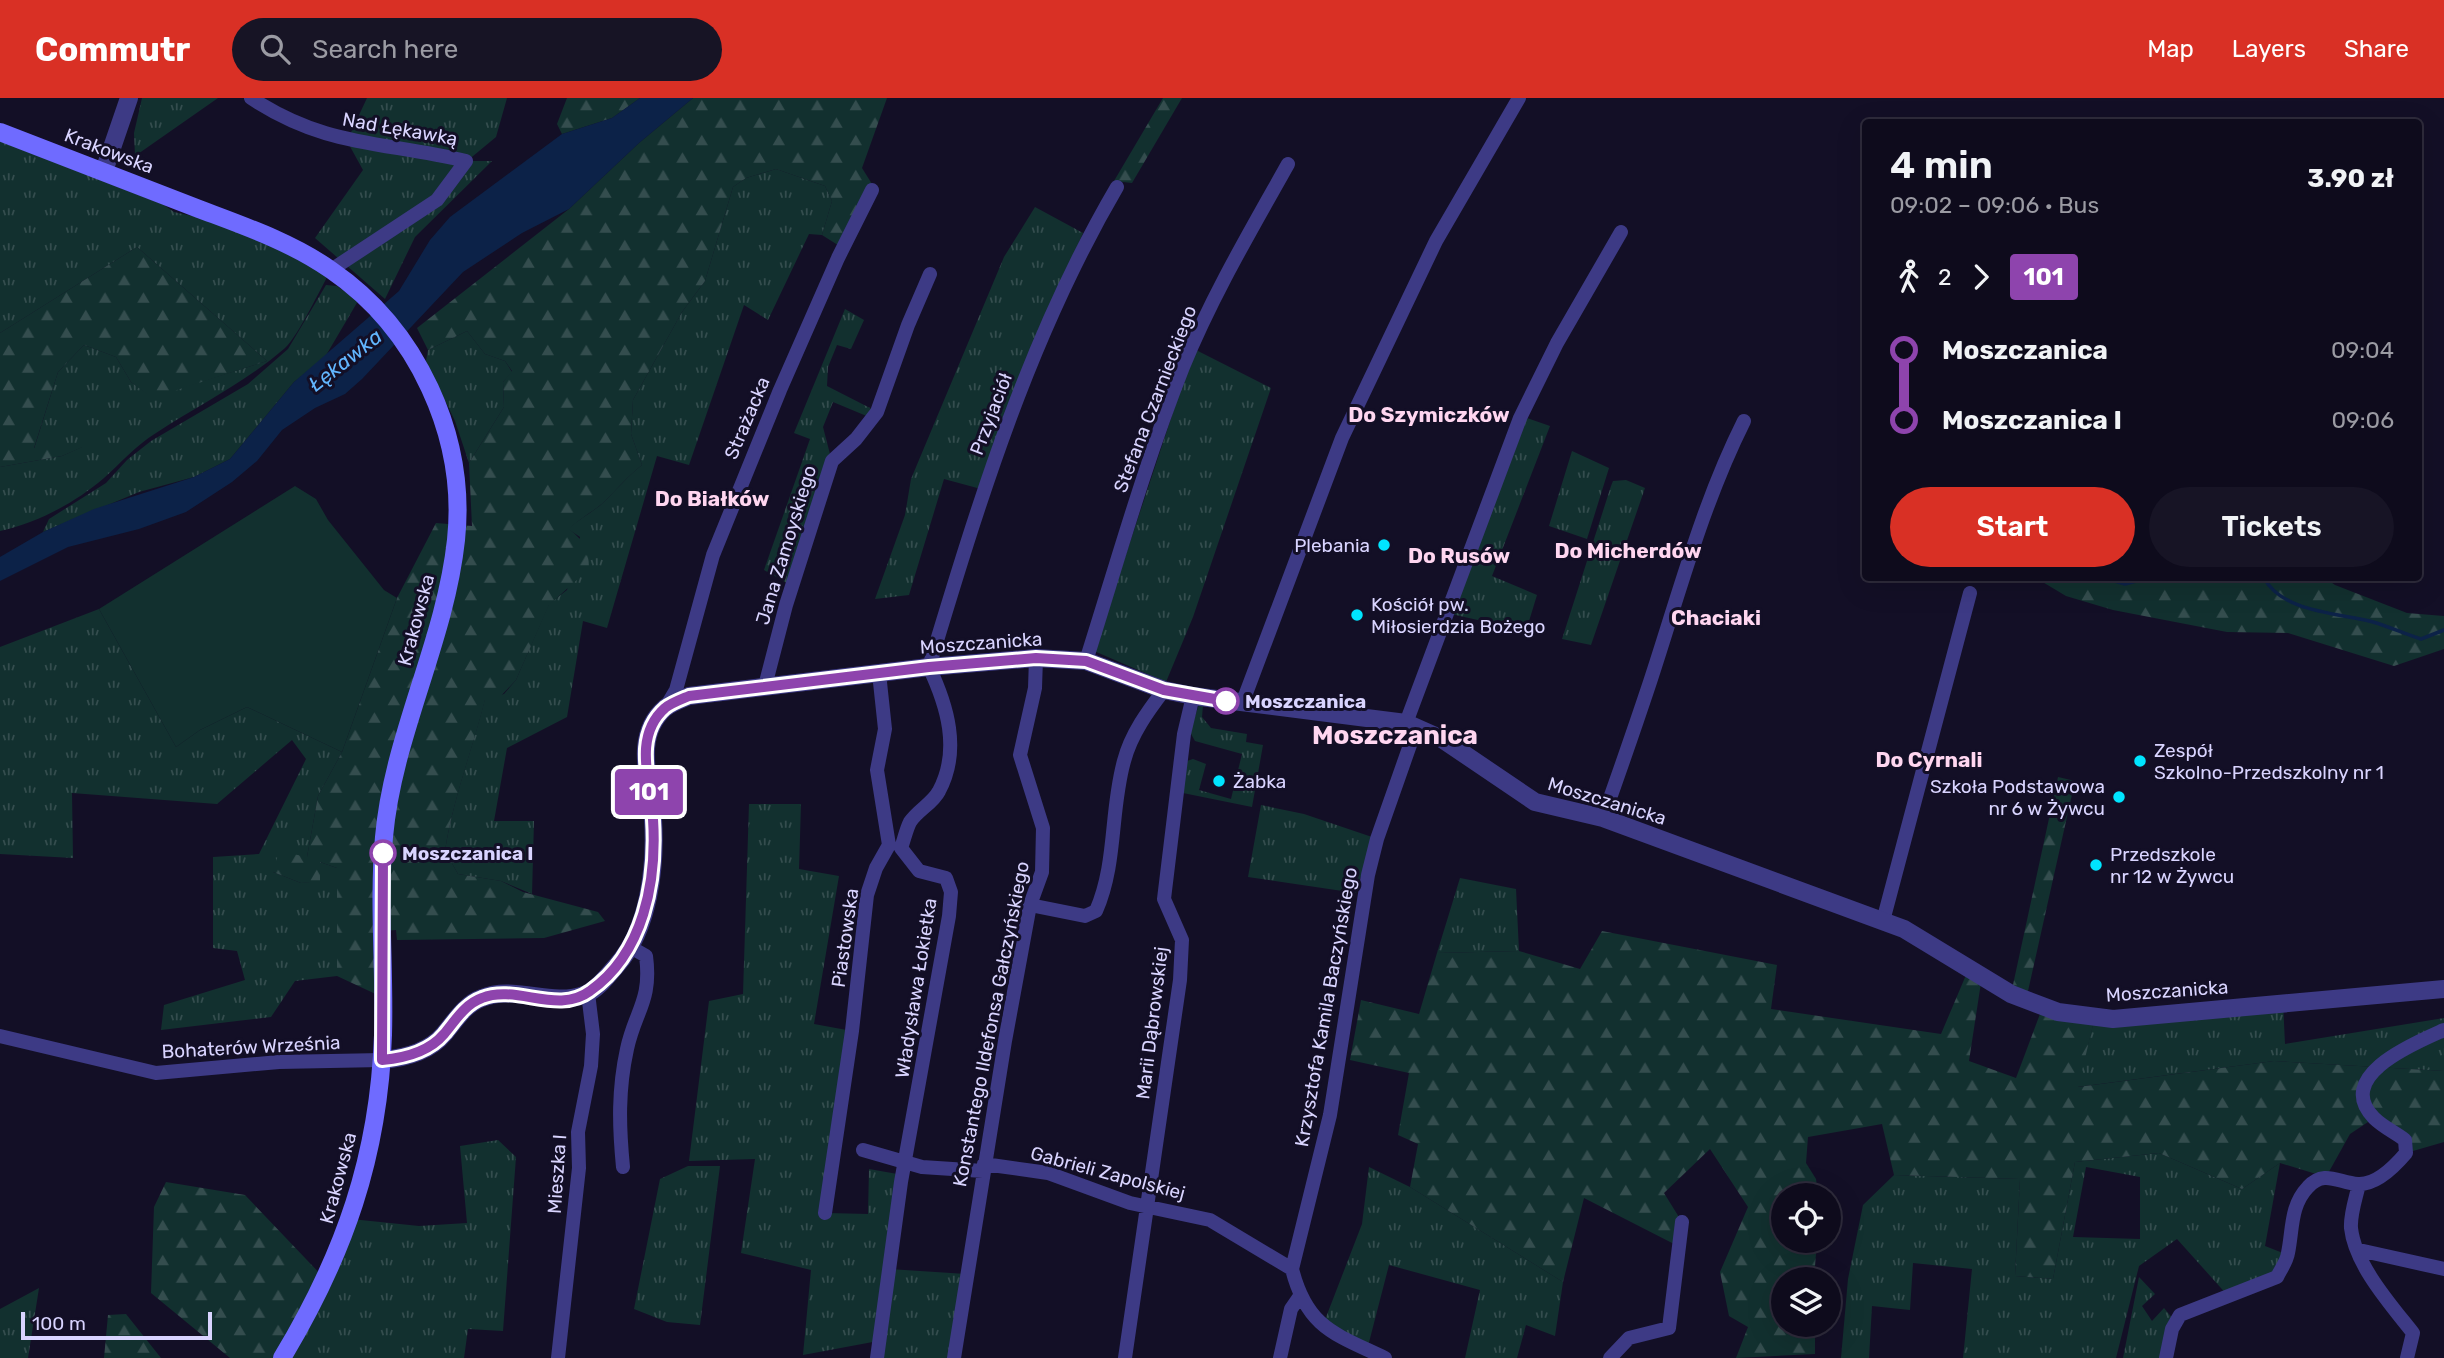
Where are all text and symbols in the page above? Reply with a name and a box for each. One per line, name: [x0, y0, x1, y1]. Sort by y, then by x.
search box: [232, 18, 722, 81]
text: Commutr: [35, 30, 190, 69]
icon: search: [256, 30, 294, 68]
text: Search here: [312, 34, 458, 65]
text: Map: [2147, 35, 2194, 63]
text: Layers: [2232, 35, 2306, 63]
text: Share: [2344, 35, 2409, 63]
street label: Nad Łękawką: [341, 108, 459, 150]
street label: Krakowska: [61, 123, 157, 179]
text: 4 min: [1890, 142, 1993, 188]
text: 3.90 zł: [2307, 163, 2394, 194]
text: 09:02 – 09:06 · Bus: [1890, 191, 2099, 219]
icon: walk: [1890, 258, 1928, 296]
icon: forward: [1962, 258, 2000, 296]
text: 2: [1938, 263, 1952, 291]
text: 101: [2024, 263, 2064, 291]
street label: Stefana Czarnieckiego: [1109, 302, 1201, 496]
water label: Łękawka: [303, 324, 387, 396]
text: Moszczanica: [1942, 335, 2108, 366]
text: 09:04: [2331, 336, 2394, 364]
street label: Przyjaciół: [965, 370, 1017, 458]
street label: Strażacka: [719, 373, 775, 463]
district label: Do Szymiczków: [1348, 402, 1510, 427]
text: Moszczanica I: [1942, 405, 2122, 436]
text: 09:06: [2331, 406, 2394, 434]
street label: Jana Zamoyskiego: [751, 462, 821, 628]
district label: Do Białków: [655, 486, 770, 511]
button: Start: [1890, 487, 2135, 567]
button: Tickets: [2149, 487, 2394, 567]
place label: Plebania: [1294, 534, 1370, 557]
marker: Plebania: [1376, 537, 1392, 553]
district label: Do Micherdów: [1554, 538, 1702, 563]
district label: Do Rusów: [1408, 543, 1510, 568]
street label: Krakowska: [393, 572, 439, 668]
place label: Kościół pw. Miłosierdzia Bożego: [1371, 593, 1545, 638]
district label: Chaciaki: [1671, 605, 1761, 630]
marker: Kościół pw. Miłosierdzia Bożego: [1349, 607, 1365, 623]
street label: Moszczanicka: [919, 627, 1043, 659]
marker: Moszczanica: [1213, 688, 1239, 714]
place label: Moszczanica: [1245, 690, 1366, 713]
district label: Moszczanica: [1312, 720, 1478, 751]
place label: Zespół Szkolno-Przedszkolny nr 1: [2154, 739, 2384, 784]
district label: Do Cyrnali: [1875, 747, 1983, 772]
marker: Zespół Szkolno-Przedszkolny nr 1: [2132, 753, 2148, 769]
line badge: 101: [609, 769, 689, 815]
place label: Żabka: [1233, 770, 1286, 793]
street label: Moszczanicka: [1545, 772, 1669, 830]
marker: Żabka: [1211, 773, 1227, 789]
place label: Szkoła Podstawowa nr 6 w Żywcu: [1930, 775, 2105, 820]
text: 101: [629, 778, 669, 806]
marker: Szkoła Podstawowa nr 6 w Żywcu: [2111, 789, 2127, 805]
marker: Moszczanica I: [370, 840, 396, 866]
place label: Moszczanica I: [402, 842, 533, 865]
place label: Przedszkole nr 12 w Żywcu: [2110, 843, 2234, 888]
marker: Przedszkole nr 12 w Żywcu: [2088, 857, 2104, 873]
street label: Konstantego Ildefonsa Gałczyńskiego: [948, 859, 1034, 1189]
street label: Krzysztofa Kamila Baczyńskiego: [1290, 865, 1362, 1149]
street label: Piastowska: [827, 887, 863, 989]
street label: Władysława Łokietka: [890, 896, 942, 1080]
street label: Marii Dąbrowskiej: [1131, 945, 1173, 1101]
street label: Moszczanicka: [2105, 975, 2229, 1007]
street label: Bohaterów Września: [161, 1031, 341, 1063]
street label: Krakowska: [315, 1130, 361, 1226]
street label: Mieszka I: [543, 1133, 571, 1215]
street label: Gabrieli Zapolskiej: [1028, 1141, 1188, 1205]
map controls: [1771, 1183, 1841, 1337]
button: locate: [1771, 1183, 1841, 1253]
button: layers: [1771, 1267, 1841, 1337]
scale bar: [21, 1309, 212, 1341]
text: 100 m: [32, 1312, 86, 1335]

